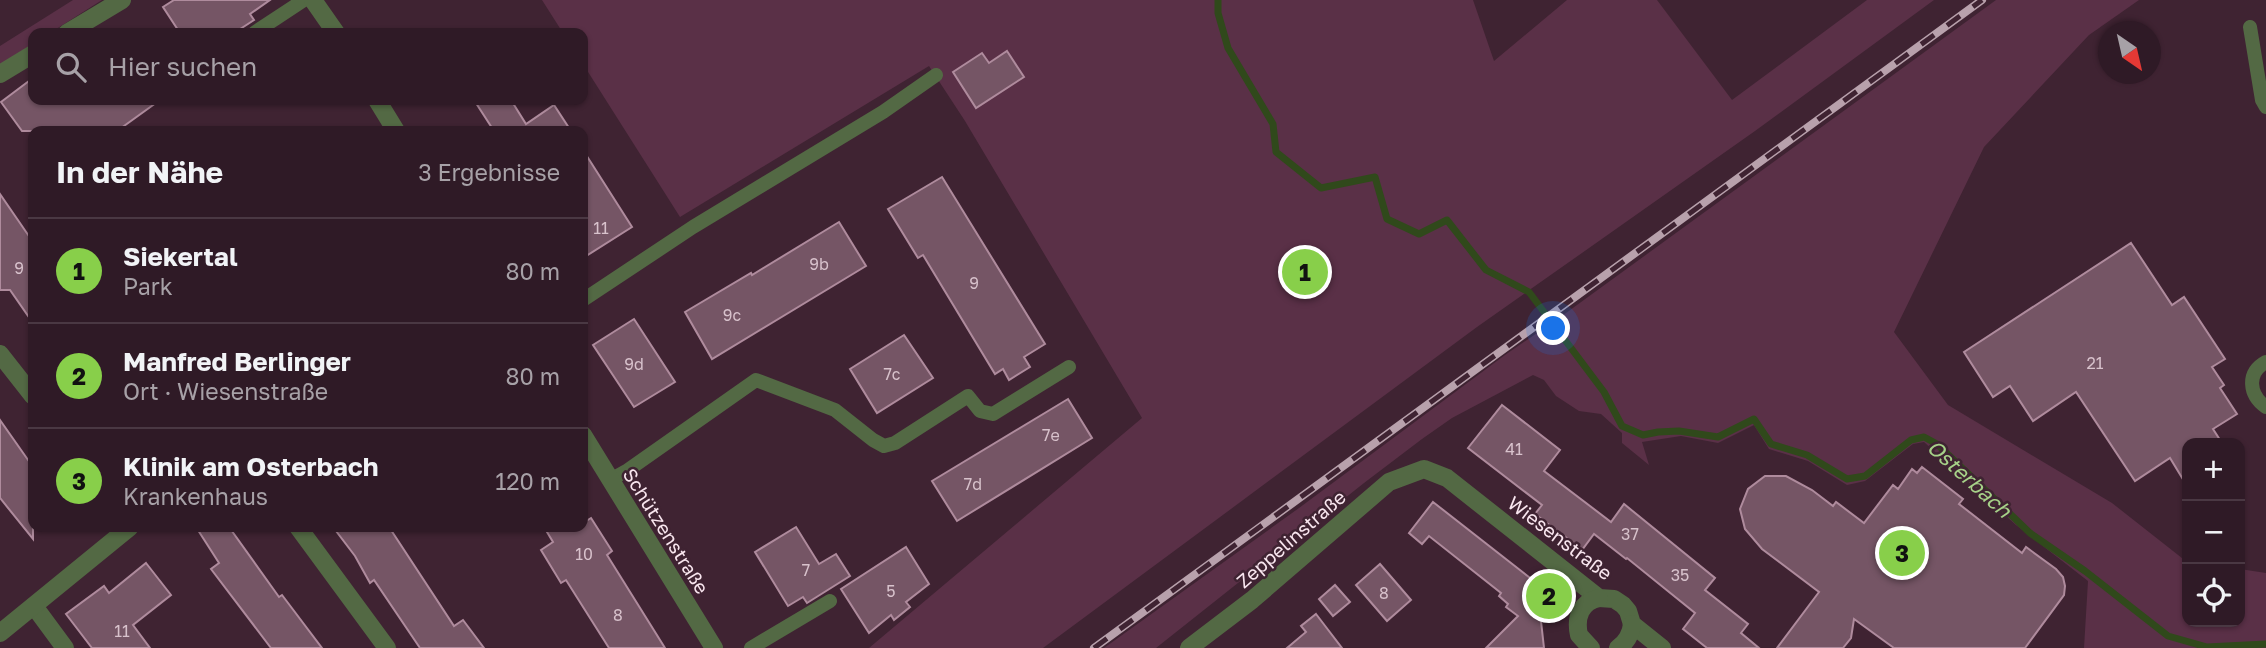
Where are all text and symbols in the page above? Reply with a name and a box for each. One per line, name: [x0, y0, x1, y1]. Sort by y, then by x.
north arrow: [2098, 21, 2161, 84]
search box: [28, 28, 588, 105]
icon: search: [52, 48, 90, 86]
text: Hier suchen: [108, 51, 257, 82]
text: In der Nähe: [56, 154, 223, 190]
text: 3 Ergebnisse: [418, 158, 560, 186]
house number: 11: [593, 218, 609, 238]
text: Siekertal: [123, 241, 238, 272]
pin: 1: [1282, 246, 1328, 298]
house number: 9b: [809, 254, 829, 274]
text: 1: [73, 257, 85, 285]
text: 80 m: [506, 257, 560, 285]
house number: 9: [14, 258, 24, 278]
text: Park: [123, 272, 173, 300]
house number: 9: [969, 273, 979, 293]
house number: 9c: [723, 305, 741, 325]
your location: [1536, 311, 1570, 345]
text: Manfred Berlinger: [123, 346, 351, 377]
house number: 21: [2086, 353, 2104, 373]
house number: 9d: [624, 354, 644, 374]
text: 2: [72, 362, 86, 390]
text: 80 m: [506, 362, 560, 390]
house number: 7c: [883, 364, 901, 384]
text: Ort · Wiesenstraße: [123, 377, 328, 405]
house number: 7e: [1042, 425, 1060, 445]
water label: Osterbach: [1922, 434, 2018, 524]
map controls: [2182, 438, 2245, 627]
button: +: [2182, 438, 2245, 501]
house number: 41: [1505, 439, 1523, 459]
text: Klinik am Osterbach: [123, 451, 378, 482]
street label: Schützenstraße: [619, 464, 714, 598]
text: 3: [72, 467, 86, 495]
text: 120 m: [495, 467, 560, 495]
house number: 7d: [964, 474, 982, 494]
text: Krankenhaus: [123, 482, 268, 510]
street label: Zeppelinstraße: [1231, 485, 1350, 592]
street label: Wiesenstraße: [1504, 491, 1617, 584]
button: −: [2182, 501, 2245, 564]
house number: 37: [1621, 524, 1639, 544]
pin: 3: [1879, 527, 1925, 579]
house number: 10: [575, 544, 593, 564]
house number: 7: [802, 560, 810, 580]
button: locate: [2182, 564, 2245, 627]
house number: 35: [1671, 565, 1689, 585]
pin: 2: [1526, 570, 1572, 622]
house number: 5: [886, 581, 896, 601]
house number: 8: [1379, 583, 1389, 603]
house number: 8: [613, 605, 623, 625]
house number: 11: [114, 621, 130, 641]

